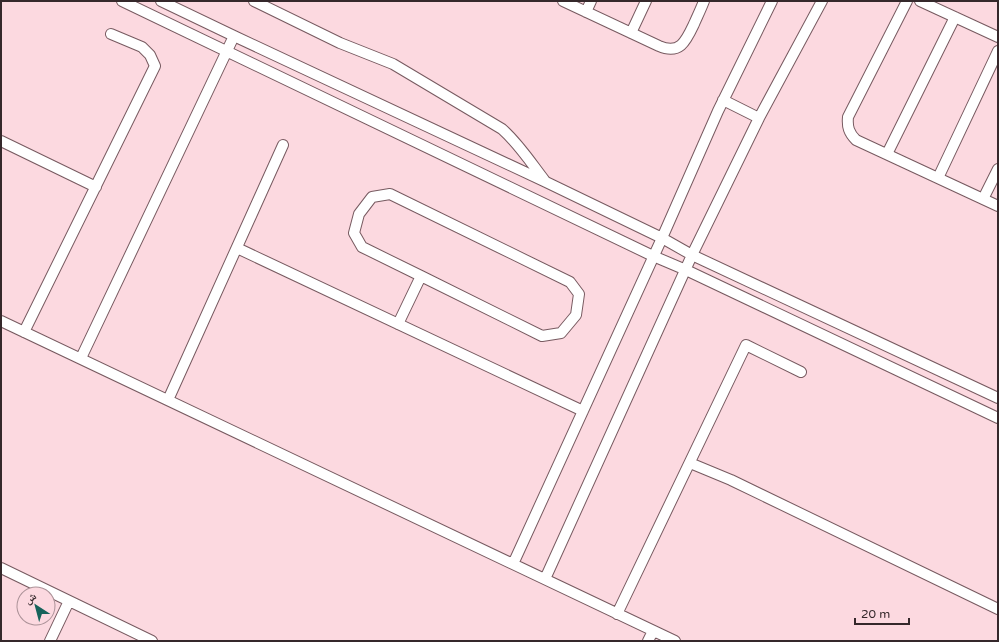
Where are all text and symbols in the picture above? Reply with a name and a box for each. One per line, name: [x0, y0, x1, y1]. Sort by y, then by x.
north arrow: [16, 586, 56, 626]
text: ش: [22, 589, 40, 608]
scale bar: [855, 600, 909, 626]
text: 20 m: [861, 607, 890, 621]

